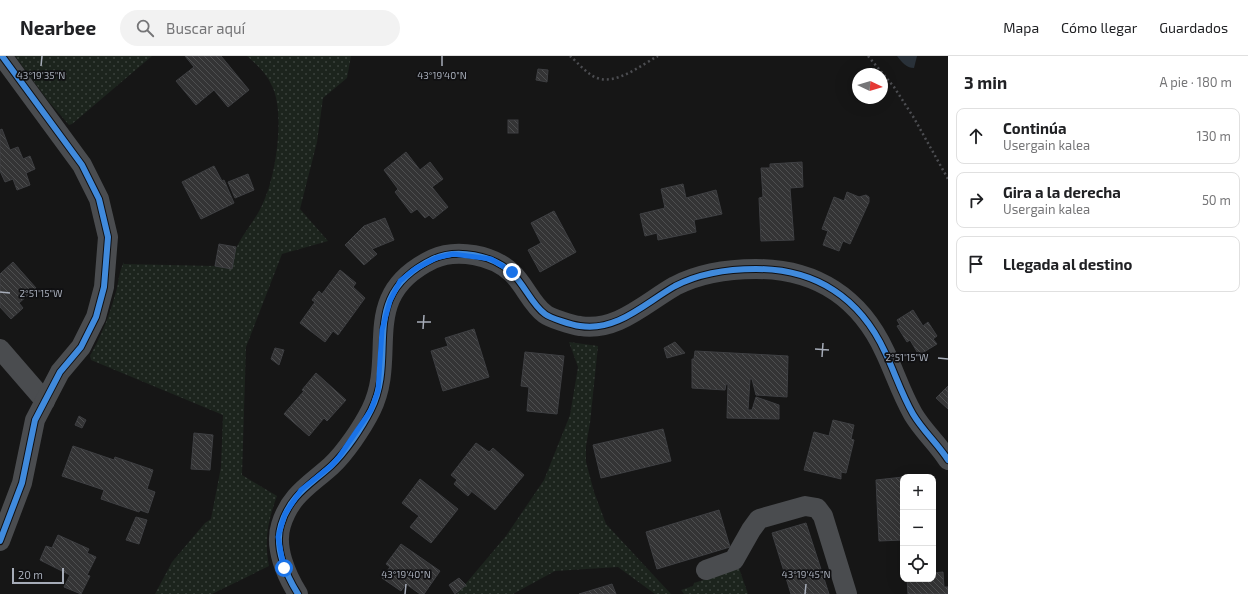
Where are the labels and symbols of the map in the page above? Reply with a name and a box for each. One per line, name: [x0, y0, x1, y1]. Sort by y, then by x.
north arrow: [852, 68, 888, 104]
text: 43°19'35"N: [17, 69, 65, 81]
text: 43°19'40"N: [417, 69, 467, 81]
route end: [503, 263, 521, 281]
text: 2°51'15"W: [19, 287, 63, 299]
text: 2°51'15"W: [885, 351, 929, 363]
route start: [275, 559, 293, 577]
scale bar: [12, 566, 64, 585]
text: 43°19'40"N: [381, 568, 431, 580]
text: 43°19'45"N: [781, 568, 831, 580]

